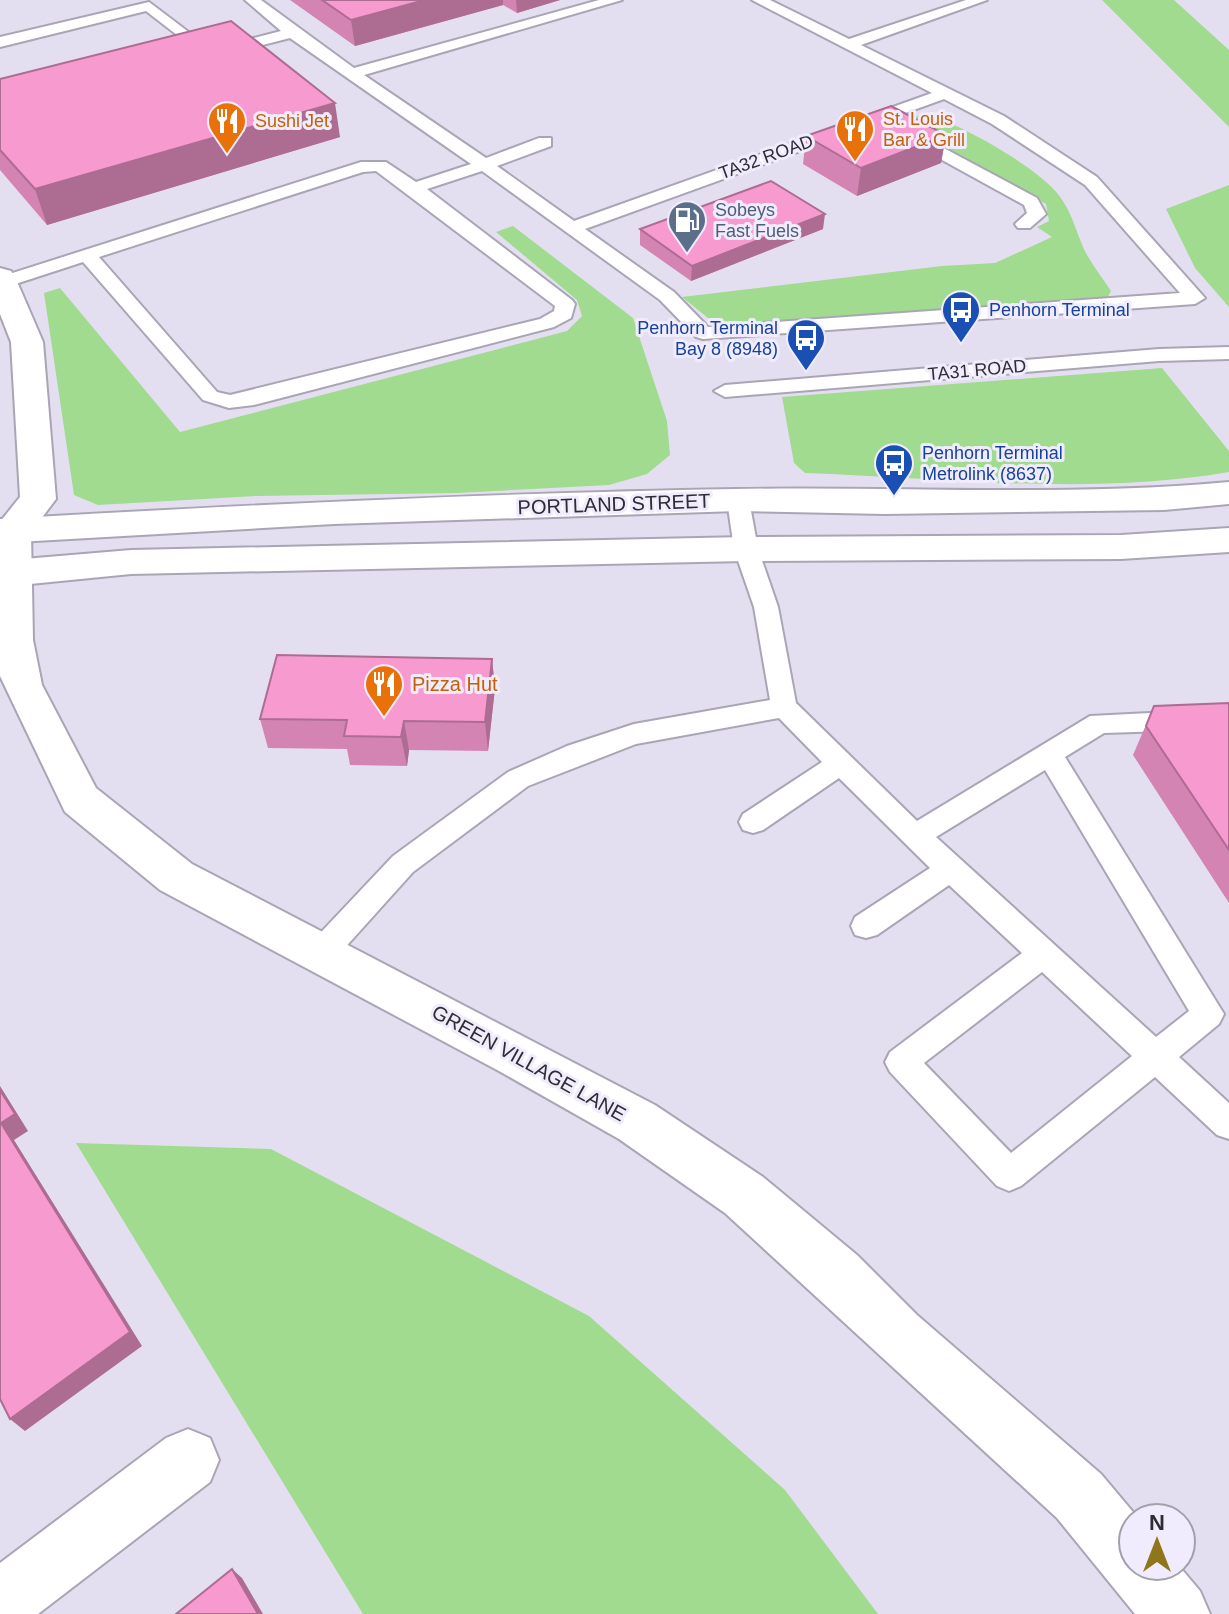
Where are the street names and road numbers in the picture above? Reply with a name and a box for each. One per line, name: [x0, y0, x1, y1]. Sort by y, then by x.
street label: TA32 ROAD: [716, 131, 816, 183]
street label: TA31 ROAD: [927, 356, 1027, 384]
street label: PORTLAND STREET: [517, 490, 711, 518]
street label: GREEN VILLAGE LANE: [428, 1001, 630, 1125]

